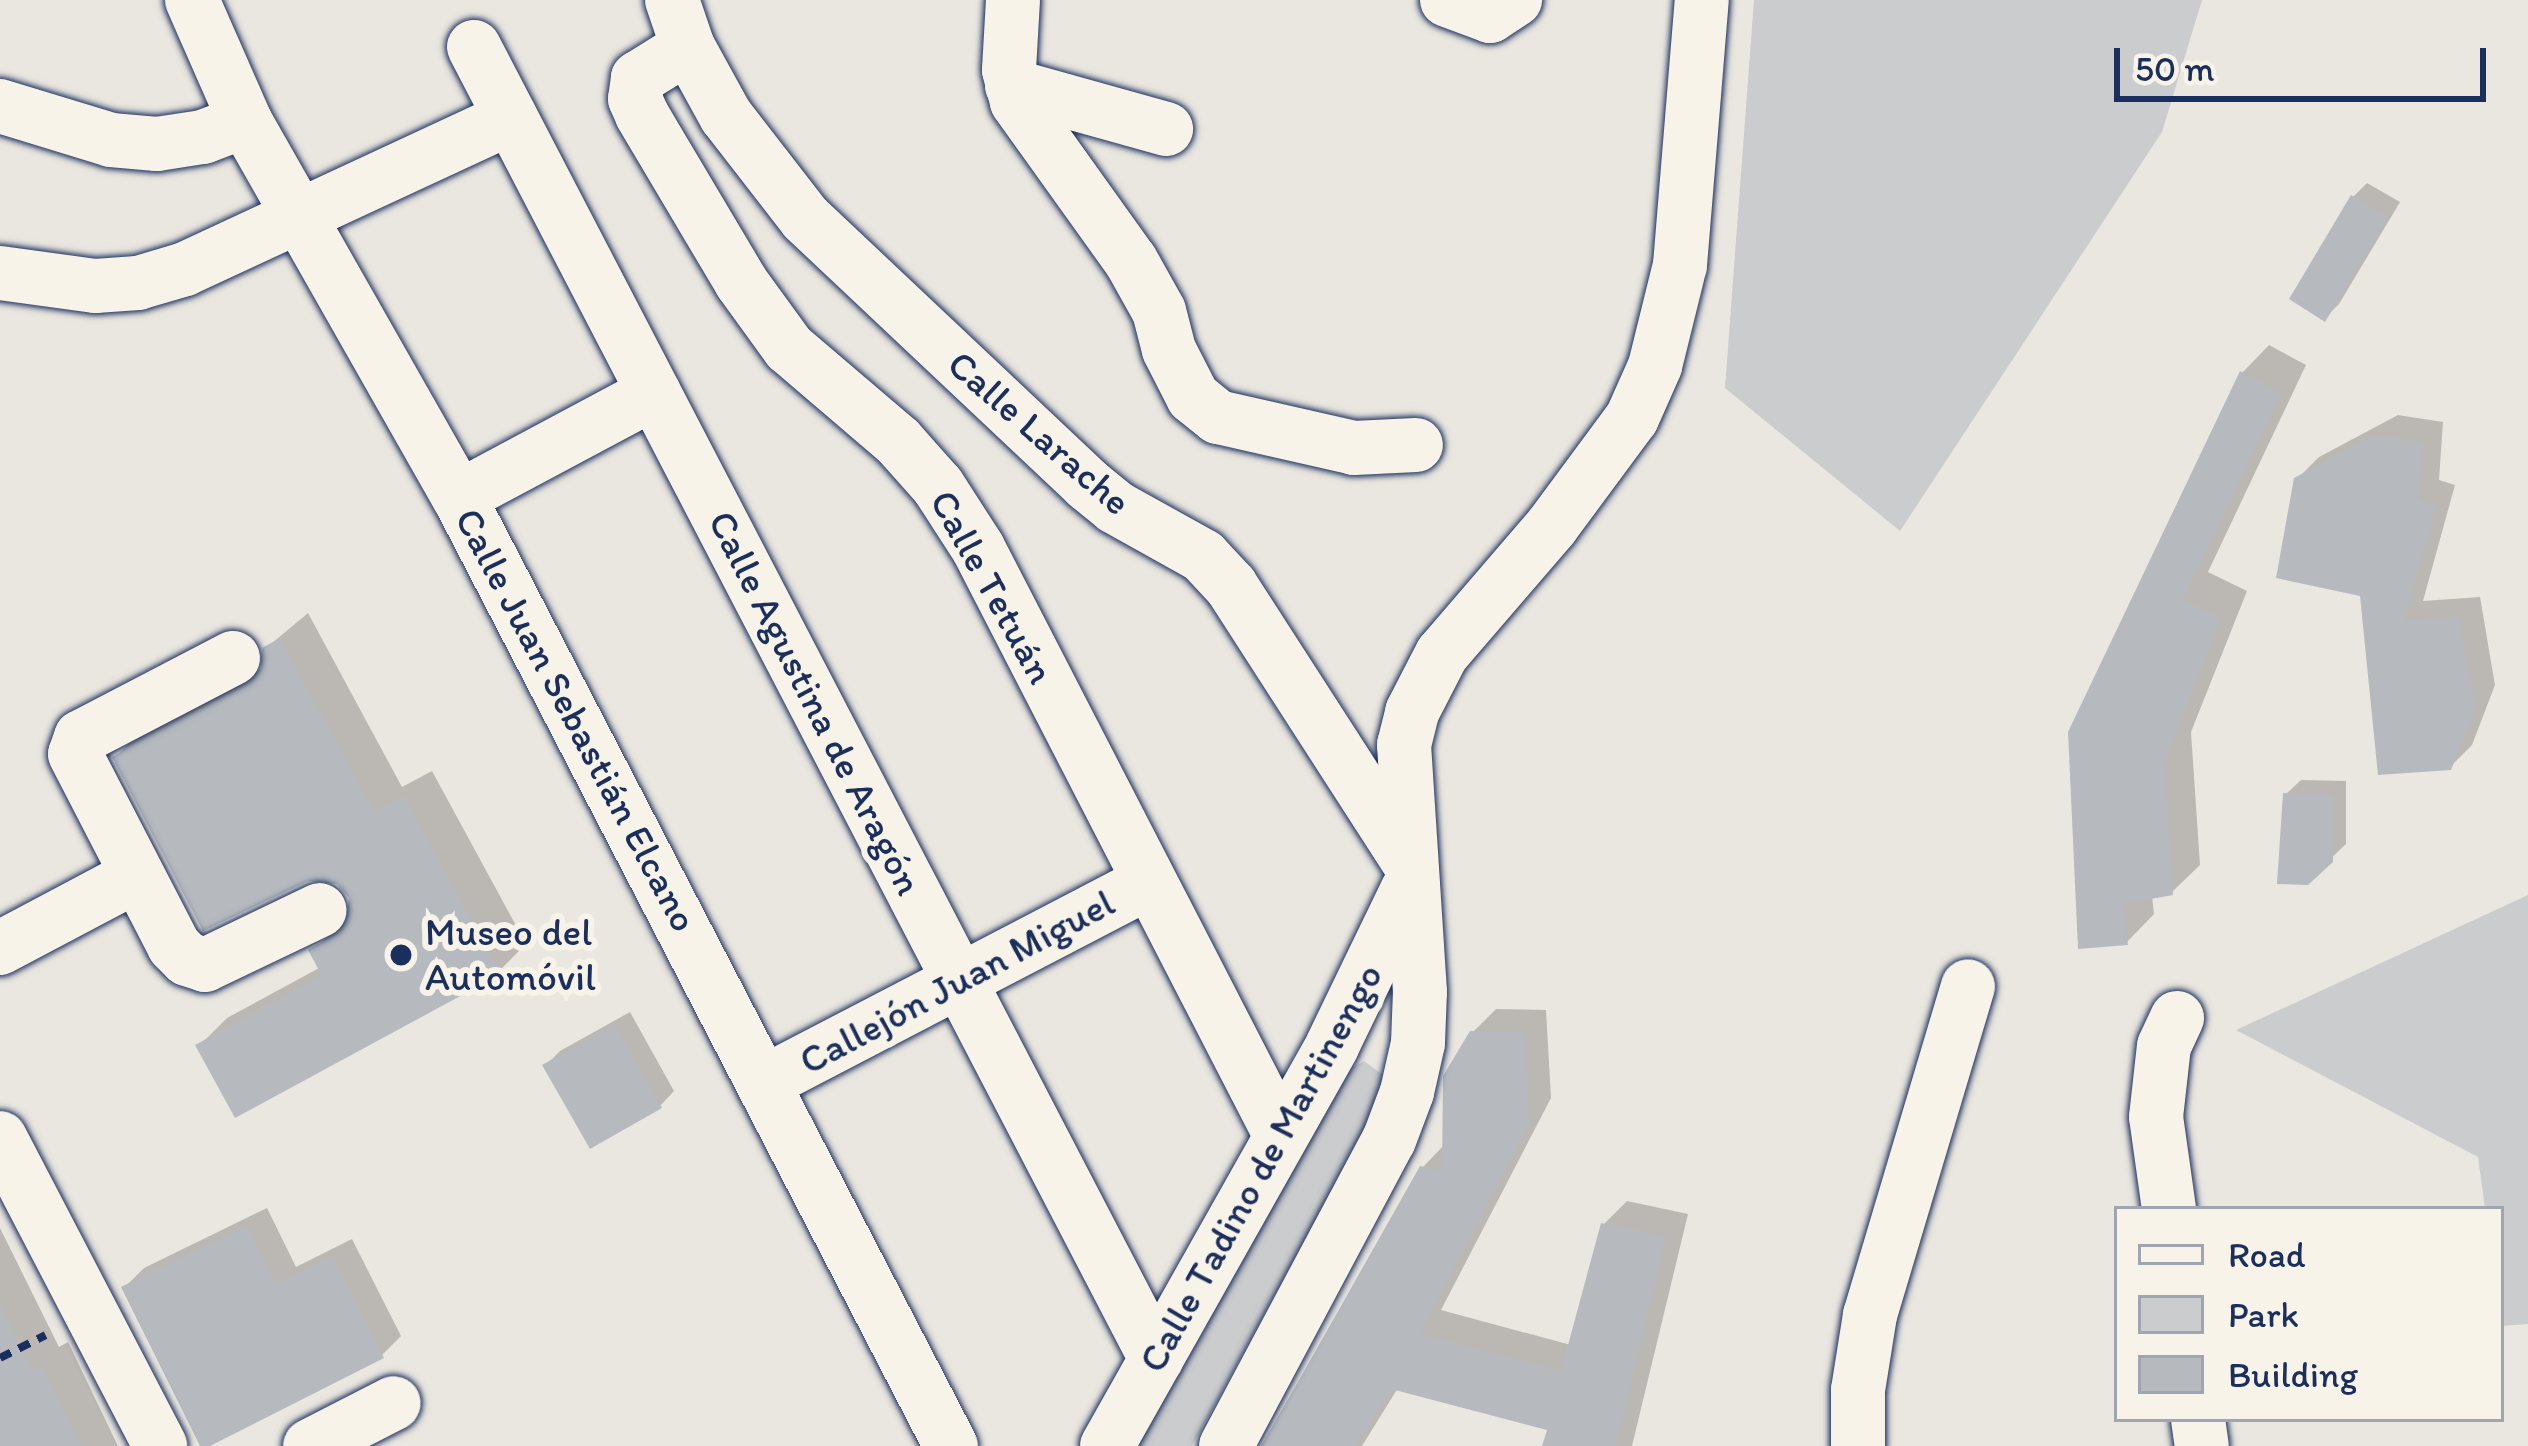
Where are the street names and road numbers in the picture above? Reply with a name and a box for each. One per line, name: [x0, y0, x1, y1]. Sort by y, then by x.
street label: Calle Larache: [938, 341, 1140, 525]
street label: Calle Tetuán: [921, 484, 1063, 690]
street label: Calle Juan Sebastián Elcano: [445, 501, 707, 939]
street label: Calle Agustina de Aragón: [698, 503, 932, 903]
street label: Callejón Juan Miguel: [792, 880, 1122, 1084]
street label: Calle Tadino de Martinengo: [1130, 957, 1392, 1379]

